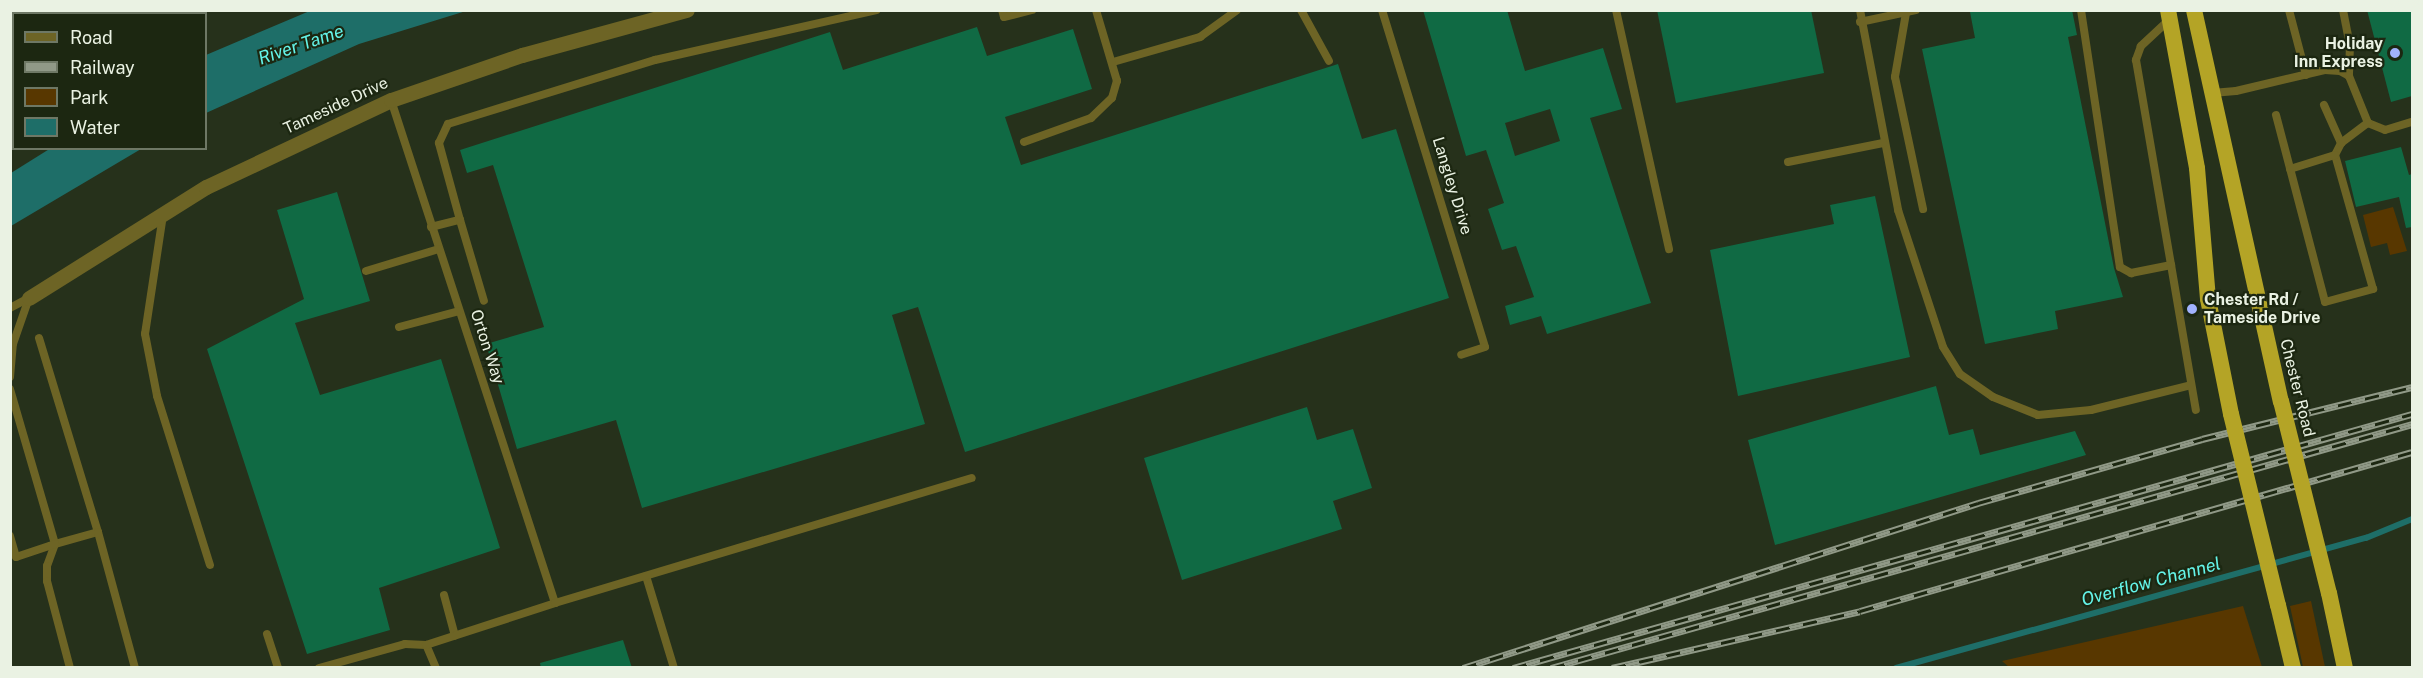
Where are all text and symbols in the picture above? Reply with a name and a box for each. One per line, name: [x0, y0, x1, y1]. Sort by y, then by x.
legend: [12, 12, 207, 150]
water label: River Tame: [255, 20, 347, 70]
text: Road: [70, 27, 113, 48]
place label: Holiday Inn Express: [2294, 34, 2383, 72]
marker: Holiday Inn Express: [2388, 46, 2402, 60]
text: Railway: [70, 57, 135, 78]
street label: Tameside Drive: [281, 73, 391, 139]
text: Park: [70, 87, 108, 108]
text: Water: [70, 117, 120, 138]
street label: Langley Drive: [1428, 135, 1476, 237]
place label: Chester Rd / Tameside Drive: [2204, 290, 2320, 328]
marker: Chester Rd / Tameside Drive: [2185, 302, 2199, 316]
street label: Orton Way: [466, 307, 508, 387]
street label: Chester Road: [2276, 337, 2318, 439]
water label: Overflow Channel: [2079, 553, 2223, 611]

